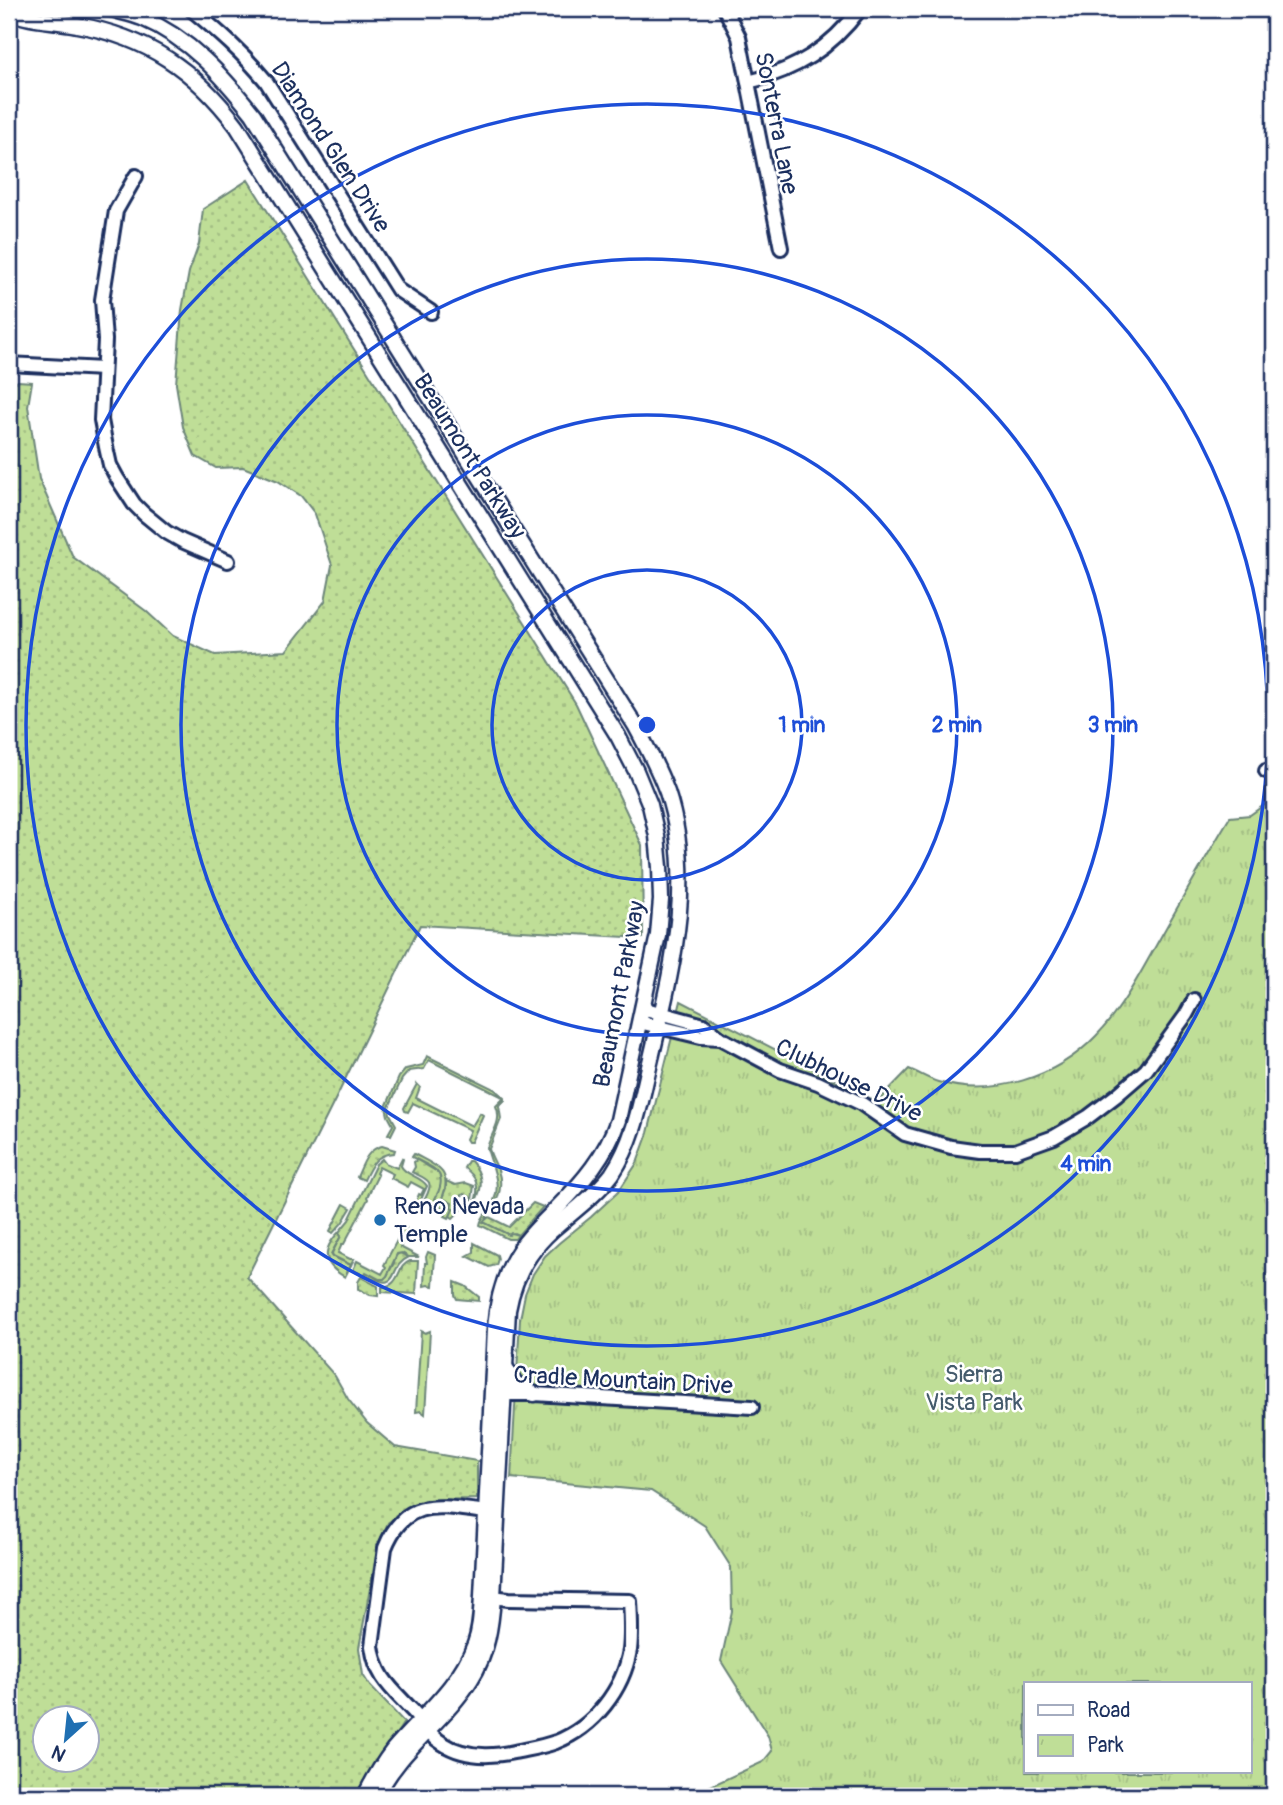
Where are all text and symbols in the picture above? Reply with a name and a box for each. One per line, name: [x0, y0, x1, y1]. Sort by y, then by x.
street label: Sonterra Lane: [749, 49, 805, 197]
street label: Diamond Glen Drive: [265, 56, 397, 238]
street label: Beaumont Parkway: [407, 368, 532, 544]
text: 1 min: [779, 712, 826, 739]
text: 2 min: [932, 712, 982, 739]
text: 3 min: [1088, 712, 1138, 739]
centre of rings: [635, 713, 659, 737]
street label: Beaumont Parkway: [587, 898, 652, 1090]
street label: Clubhouse Drive: [771, 1032, 927, 1129]
text: 4 min: [1061, 1151, 1112, 1178]
place label: Reno Nevada Temple: [394, 1192, 524, 1249]
marker: Reno Nevada Temple: [372, 1212, 388, 1228]
street label: Cradle Mountain Drive: [513, 1360, 734, 1401]
park label: Sierra Vista Park: [925, 1360, 1023, 1417]
legend: [1024, 1682, 1252, 1773]
text: Road: [1087, 1697, 1131, 1724]
north arrow: [32, 1703, 102, 1773]
text: Park: [1087, 1732, 1124, 1759]
text: N: [47, 1740, 70, 1767]

